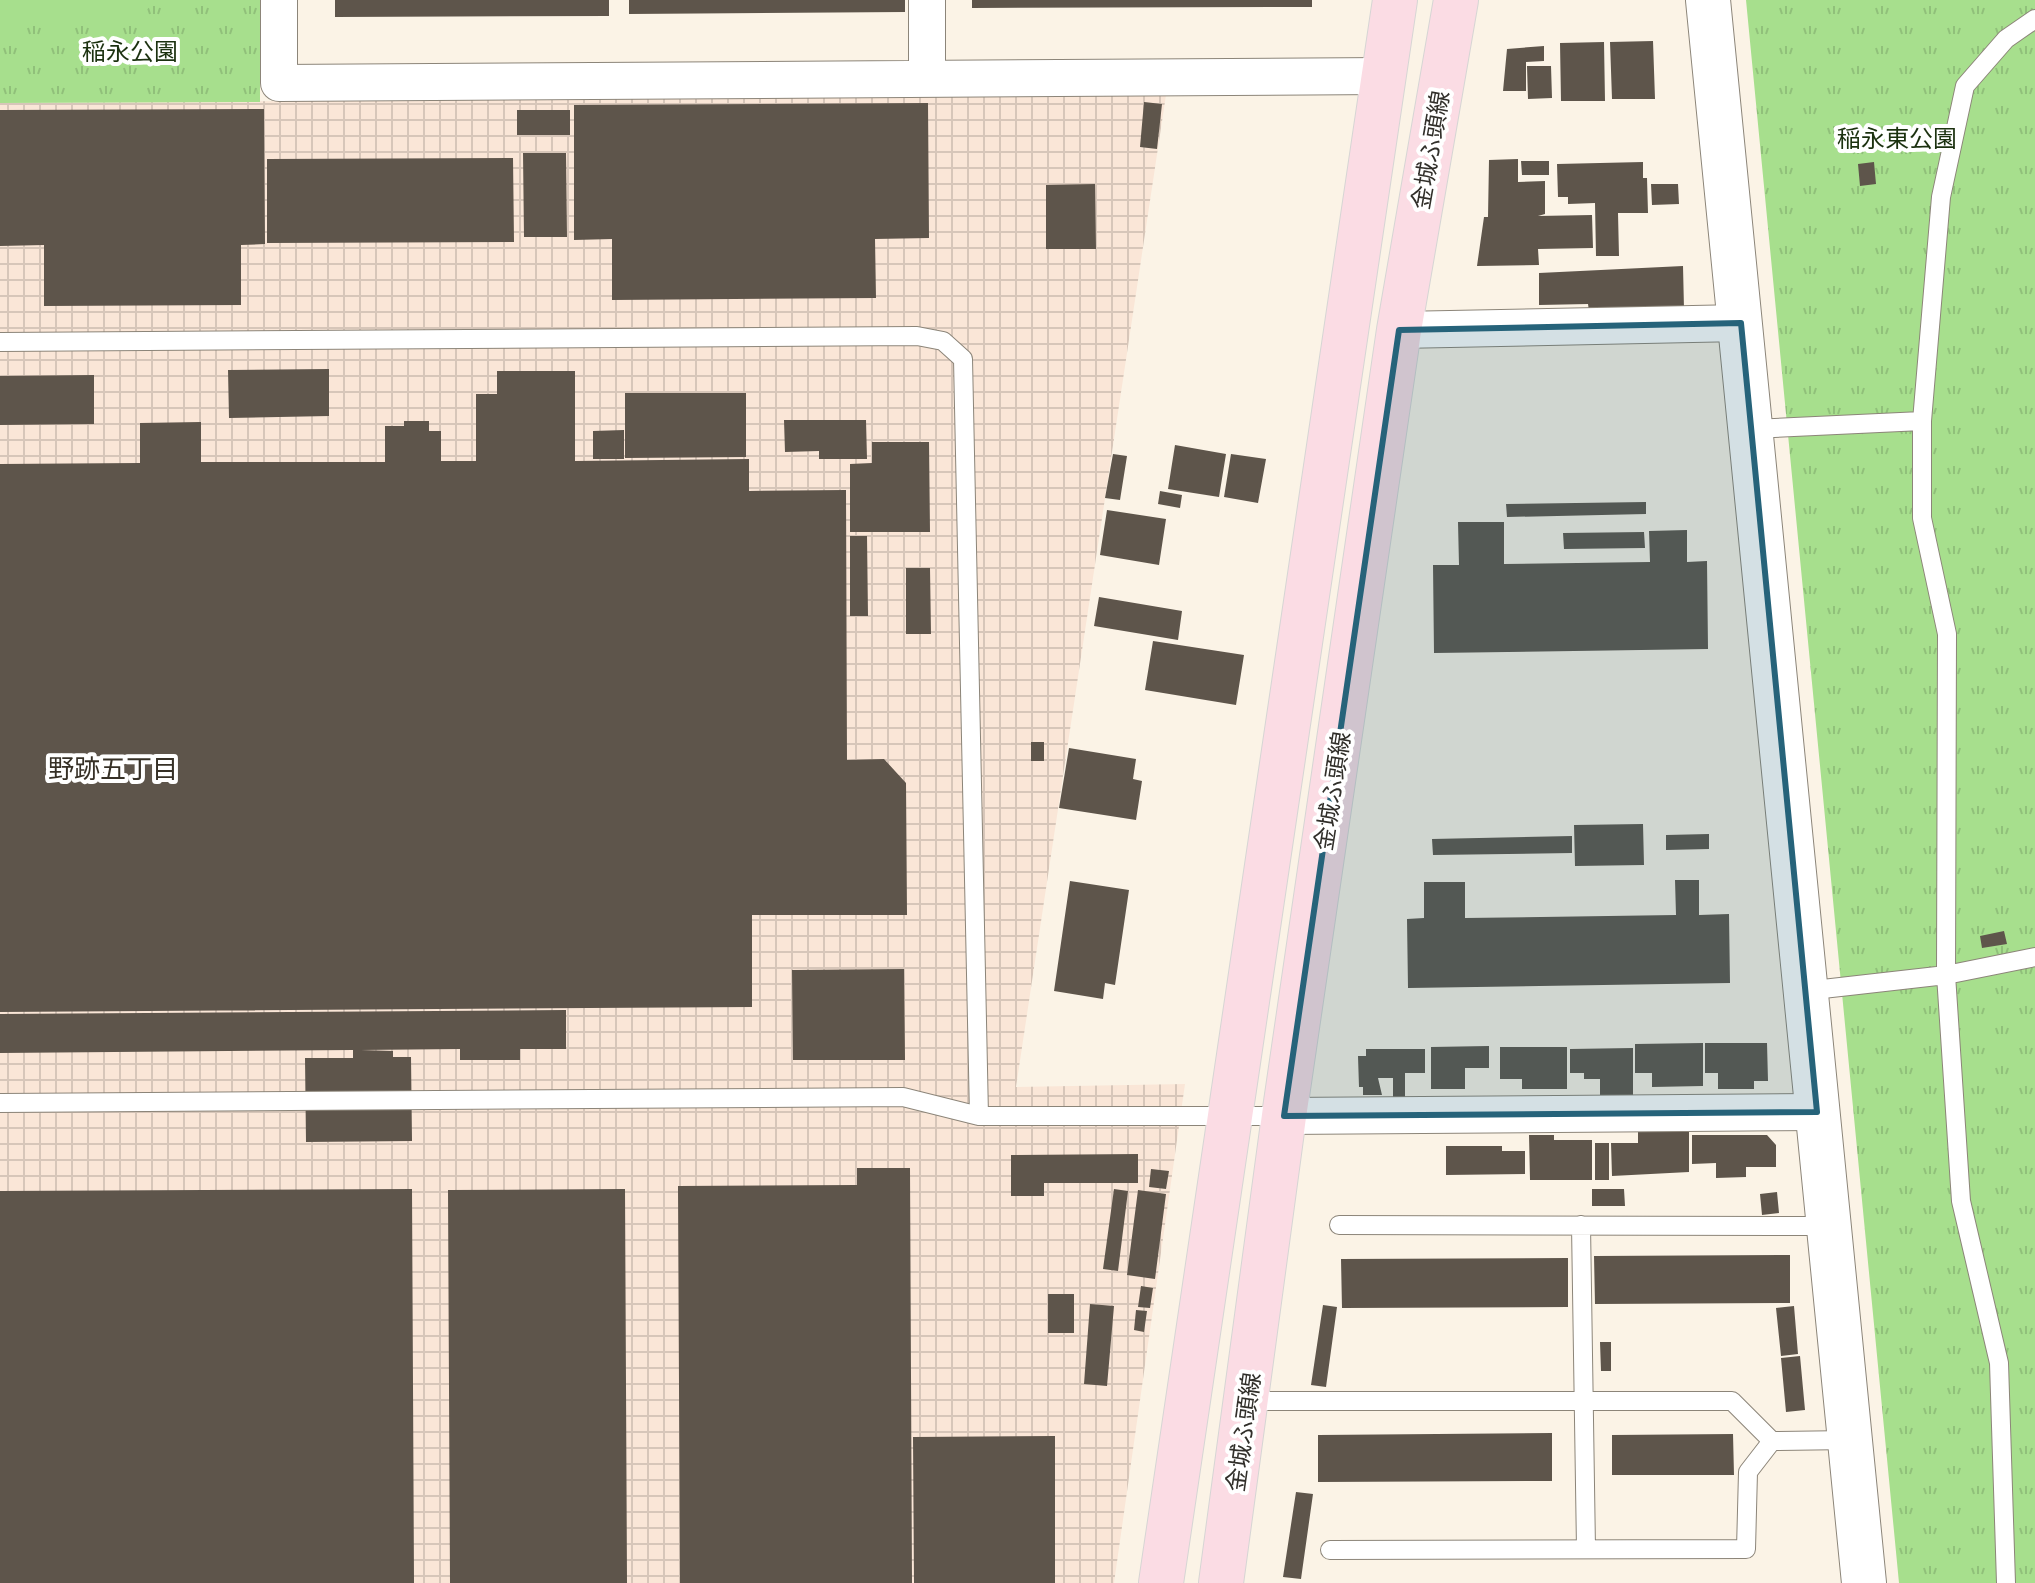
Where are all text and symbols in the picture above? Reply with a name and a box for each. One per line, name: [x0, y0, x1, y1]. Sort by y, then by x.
park label: 稲永公園: [82, 36, 178, 66]
street label: 金城ふ頭線: [1405, 88, 1455, 212]
park label: 稲永東公園: [1837, 123, 1957, 153]
street label: 金城ふ頭線: [1308, 729, 1356, 853]
district label: 野跡五丁目: [48, 752, 178, 785]
street label: 金城ふ頭線: [1220, 1370, 1266, 1494]

